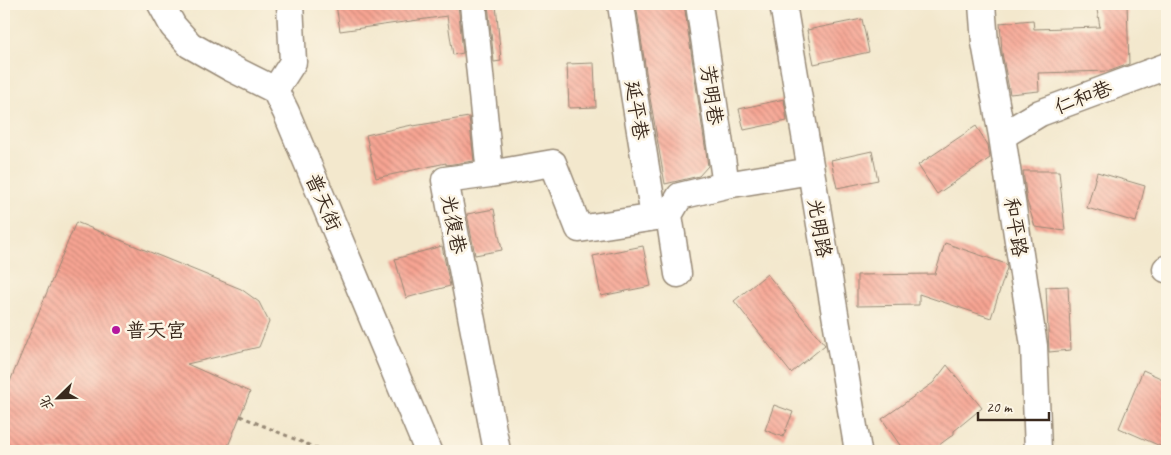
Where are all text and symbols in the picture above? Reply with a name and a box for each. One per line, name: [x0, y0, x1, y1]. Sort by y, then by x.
street label: 芳明巷: [695, 64, 728, 128]
street label: 仁和巷: [1051, 75, 1117, 120]
street label: 延平巷: [619, 78, 654, 143]
street label: 普天街: [300, 170, 347, 235]
street label: 光復巷: [436, 192, 472, 257]
street label: 和平路: [998, 195, 1033, 260]
street label: 光明路: [802, 196, 837, 261]
place label: 普天宮: [126, 318, 186, 343]
marker: 普天宮: [110, 324, 122, 336]
north arrow: [32, 372, 82, 422]
scale bar: [978, 390, 1050, 422]
text: 北: [36, 393, 57, 413]
text: 20 m: [986, 398, 1013, 417]

